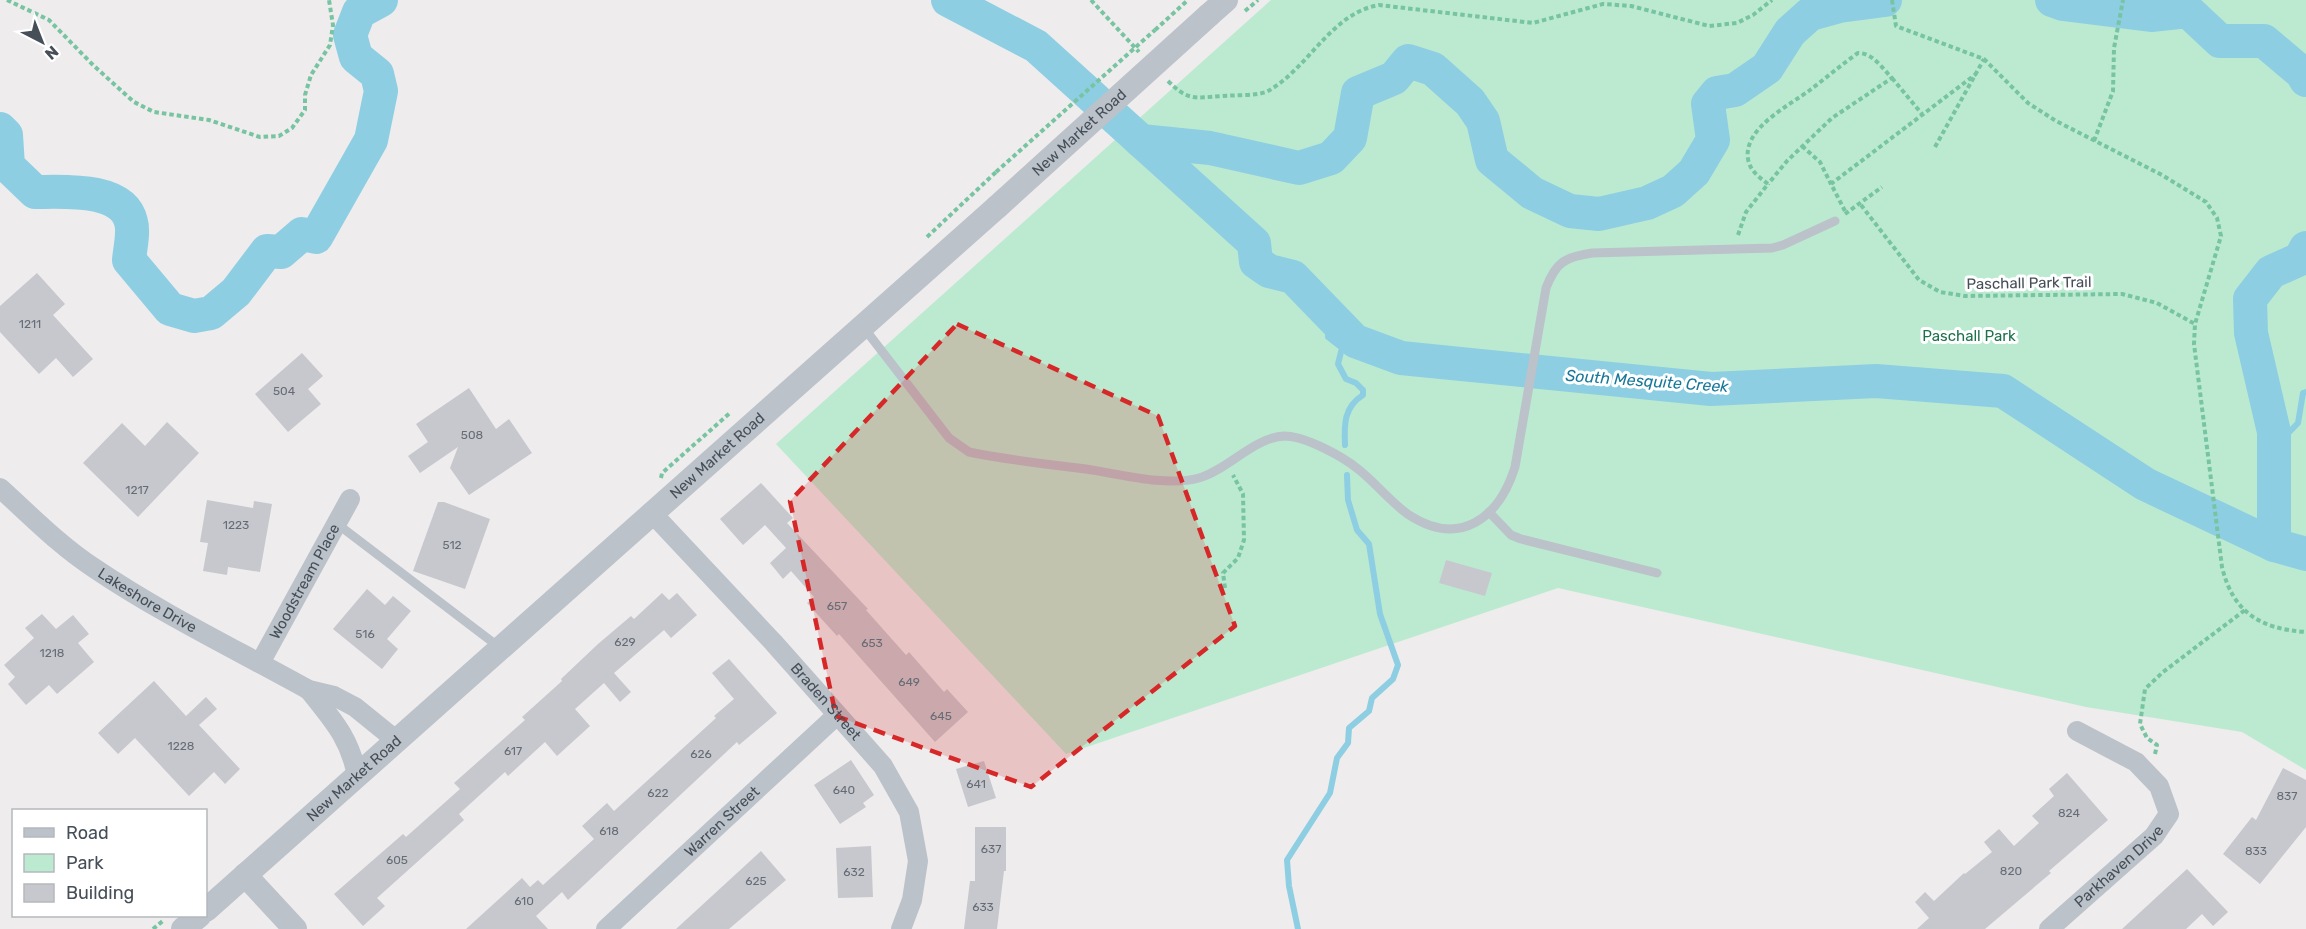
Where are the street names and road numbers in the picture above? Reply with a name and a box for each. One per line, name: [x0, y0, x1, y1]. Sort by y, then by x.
street label: New Market Road: [1028, 85, 1130, 180]
street label: Paschall Park Trail: [1966, 273, 2092, 293]
street label: New Market Road: [666, 409, 768, 502]
street label: Woodstream Place: [266, 521, 344, 642]
street label: Lakeshore Drive: [94, 564, 200, 637]
street label: Braden Street: [787, 659, 865, 744]
street label: New Market Road: [303, 732, 405, 825]
street label: Warren Street: [681, 782, 763, 861]
street label: Parkhaven Drive: [2071, 822, 2167, 911]

